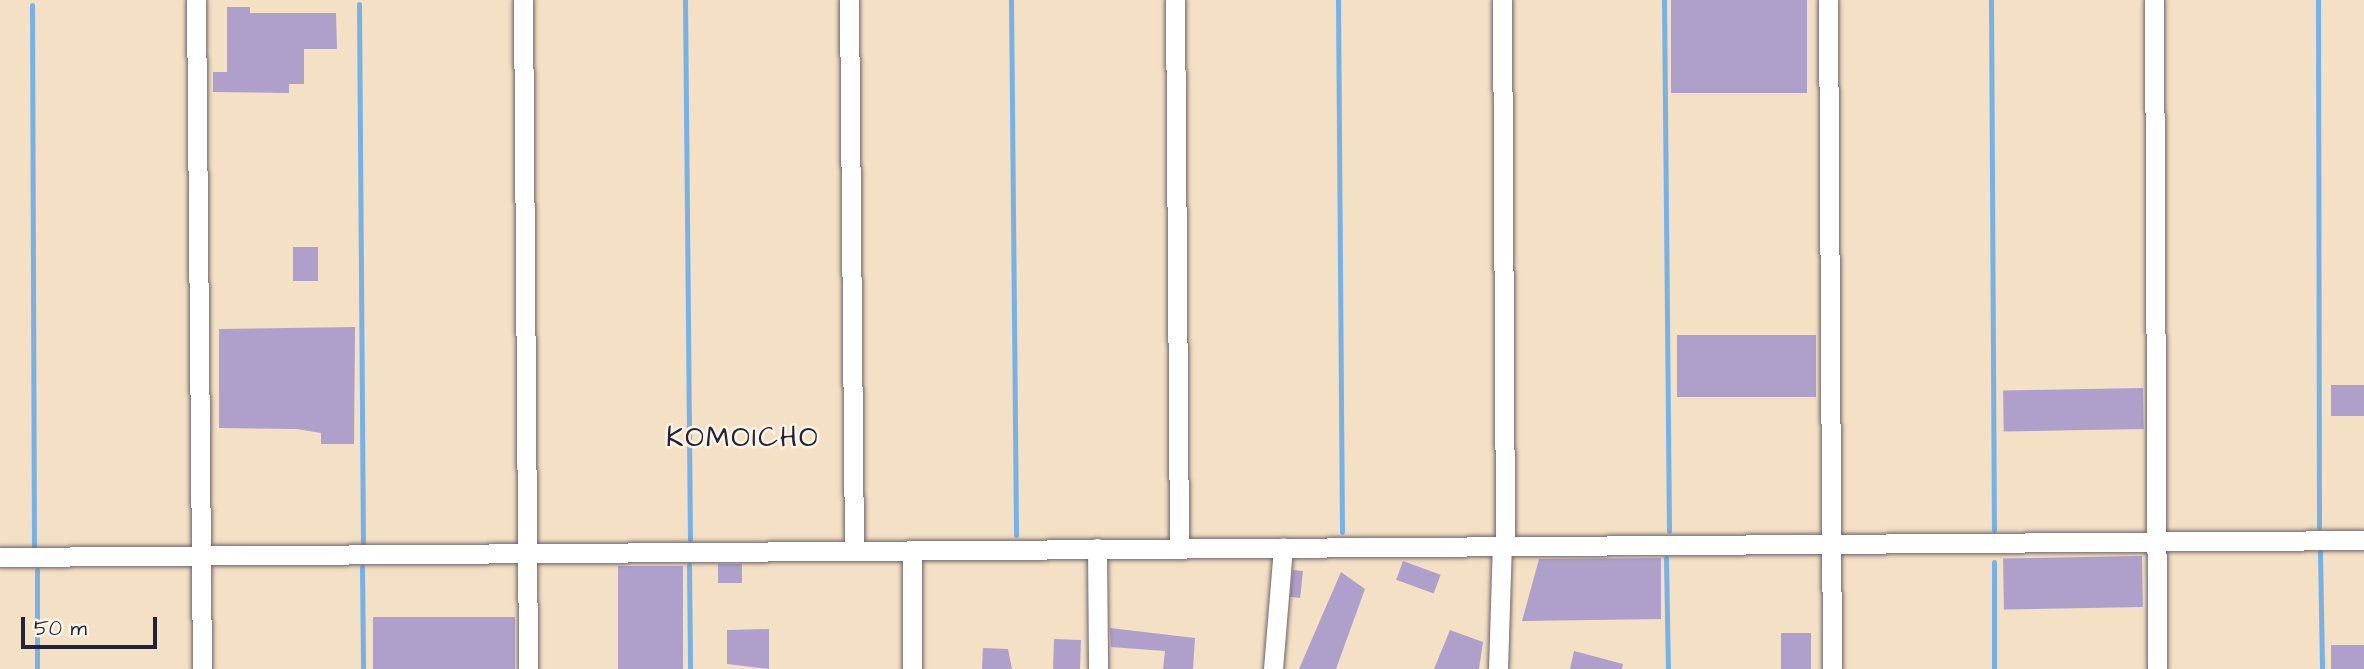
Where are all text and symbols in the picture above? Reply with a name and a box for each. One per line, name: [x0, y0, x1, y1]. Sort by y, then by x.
district label: KOMOICHO: [667, 421, 819, 455]
scale bar: [24, 602, 161, 646]
text: 50 m: [34, 614, 87, 643]

